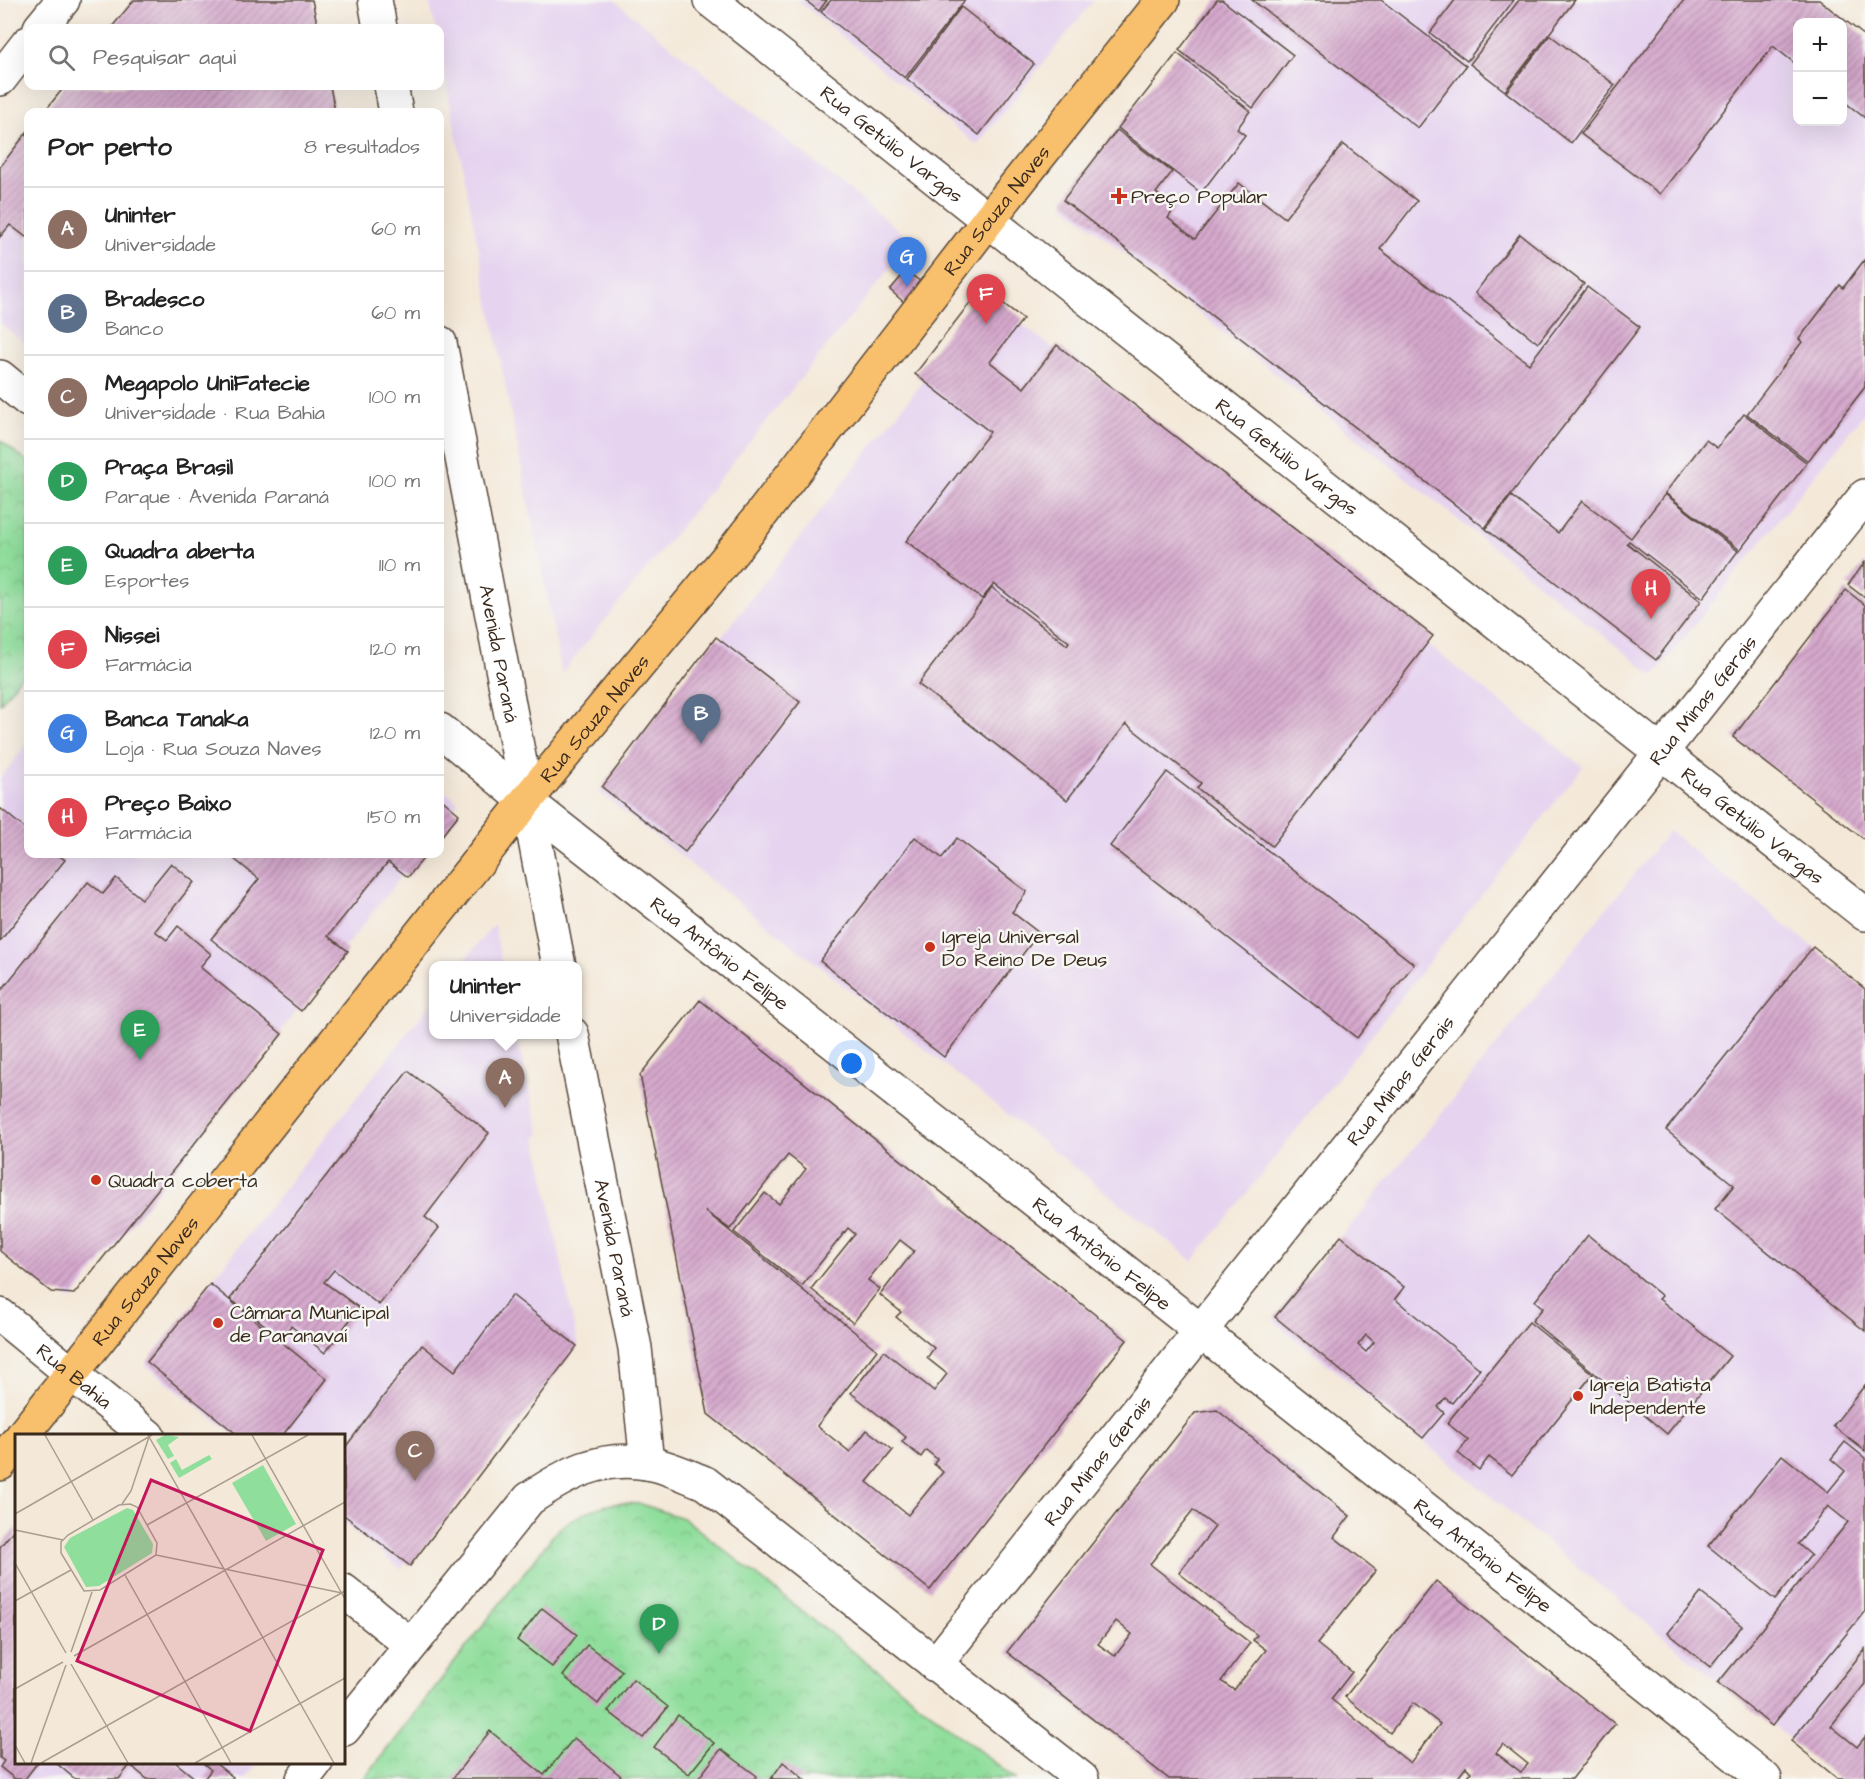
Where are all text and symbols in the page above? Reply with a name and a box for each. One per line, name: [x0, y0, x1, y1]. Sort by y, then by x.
map controls: [1793, 18, 1847, 126]
button: +: [1793, 18, 1847, 72]
search box: [24, 24, 444, 90]
icon: search: [45, 41, 78, 74]
text: Pesquisar aqui: [93, 42, 236, 73]
button: −: [1793, 72, 1847, 126]
street label: Rua Getúlio Vargas: [814, 79, 969, 210]
text: Por perto: [48, 129, 172, 165]
text: 8 resultados: [304, 133, 420, 161]
street label: Rua Souza Naves: [937, 140, 1057, 282]
place label: Preço Popular: [1131, 183, 1267, 211]
marker: Preço Popular: [1112, 189, 1126, 203]
text: Uninter: [105, 200, 176, 231]
text: A: [61, 215, 74, 243]
text: 60 m: [371, 215, 420, 243]
text: Universidade: [105, 231, 216, 259]
pin: G: [888, 238, 926, 287]
pin: F: [966, 274, 1006, 324]
text: Bradesco: [105, 284, 205, 315]
text: B: [60, 299, 75, 327]
text: 60 m: [371, 299, 420, 327]
text: Banco: [105, 315, 163, 343]
text: Megapolo UniFatecie: [105, 368, 310, 399]
text: C: [60, 383, 75, 411]
text: 100 m: [369, 383, 420, 411]
street label: Rua Getúlio Vargas: [1209, 392, 1364, 523]
text: Universidade · Rua Bahia: [105, 399, 325, 427]
text: Praça Brasil: [105, 452, 233, 483]
text: D: [61, 467, 74, 495]
text: 100 m: [369, 467, 420, 495]
text: Parque · Avenida Paraná: [105, 483, 329, 511]
text: Quadra aberta: [105, 536, 254, 567]
text: E: [62, 551, 73, 579]
text: 110 m: [379, 551, 420, 579]
text: Esportes: [105, 567, 189, 595]
pin: H: [1632, 570, 1670, 619]
street label: Avenida Paraná: [471, 582, 525, 725]
text: Nissei: [105, 620, 159, 651]
street label: Rua Minas Gerais: [1643, 630, 1764, 772]
text: F: [61, 635, 74, 663]
text: 120 m: [370, 635, 420, 663]
street label: Rua Souza Naves: [534, 649, 657, 789]
text: Farmácia: [105, 651, 192, 679]
pin: B: [682, 694, 720, 744]
text: Banca Tanaka: [105, 704, 249, 735]
text: G: [61, 719, 74, 747]
text: 120 m: [370, 719, 420, 747]
text: Loja · Rua Souza Naves: [105, 735, 322, 763]
street label: Rua Getúlio Vargas: [1675, 761, 1830, 891]
text: Preço Baixo: [105, 788, 231, 819]
text: H: [61, 803, 74, 831]
text: 150 m: [367, 803, 420, 831]
text: Farmácia: [105, 819, 192, 847]
street label: Rua Antônio Felipe: [644, 891, 795, 1018]
place label: Igreja Universal Do Reino De Deus: [942, 923, 1107, 974]
marker: Igreja Universal Do Reino De Deus: [923, 940, 937, 954]
popup: [429, 961, 582, 1039]
text: Uninter: [450, 971, 521, 1002]
text: Universidade: [450, 1002, 561, 1030]
pin: E: [120, 1010, 160, 1060]
street label: Rua Minas Gerais: [1340, 1010, 1461, 1152]
your location: [837, 1049, 866, 1078]
pin: A: [486, 1058, 524, 1108]
place label: Quadra coberta: [108, 1167, 257, 1195]
marker: Quadra coberta: [89, 1173, 103, 1187]
street label: Avenida Paraná: [586, 1177, 641, 1319]
street label: Rua Antônio Felipe: [1026, 1191, 1177, 1318]
street label: Rua Souza Naves: [85, 1211, 206, 1353]
place label: Câmara Municipal de Paranavaí: [230, 1299, 389, 1350]
marker: Câmara Municipal de Paranavaí: [211, 1316, 225, 1330]
street label: Rua Bahia: [30, 1337, 117, 1416]
place label: Igreja Batista Independente: [1590, 1371, 1711, 1422]
marker: Igreja Batista Independente: [1571, 1389, 1585, 1403]
street label: Rua Minas Gerais: [1038, 1390, 1159, 1532]
pin: C: [396, 1432, 434, 1481]
inset map: [15, 1434, 345, 1764]
street label: Rua Antônio Felipe: [1407, 1492, 1558, 1620]
pin: D: [640, 1604, 678, 1654]

